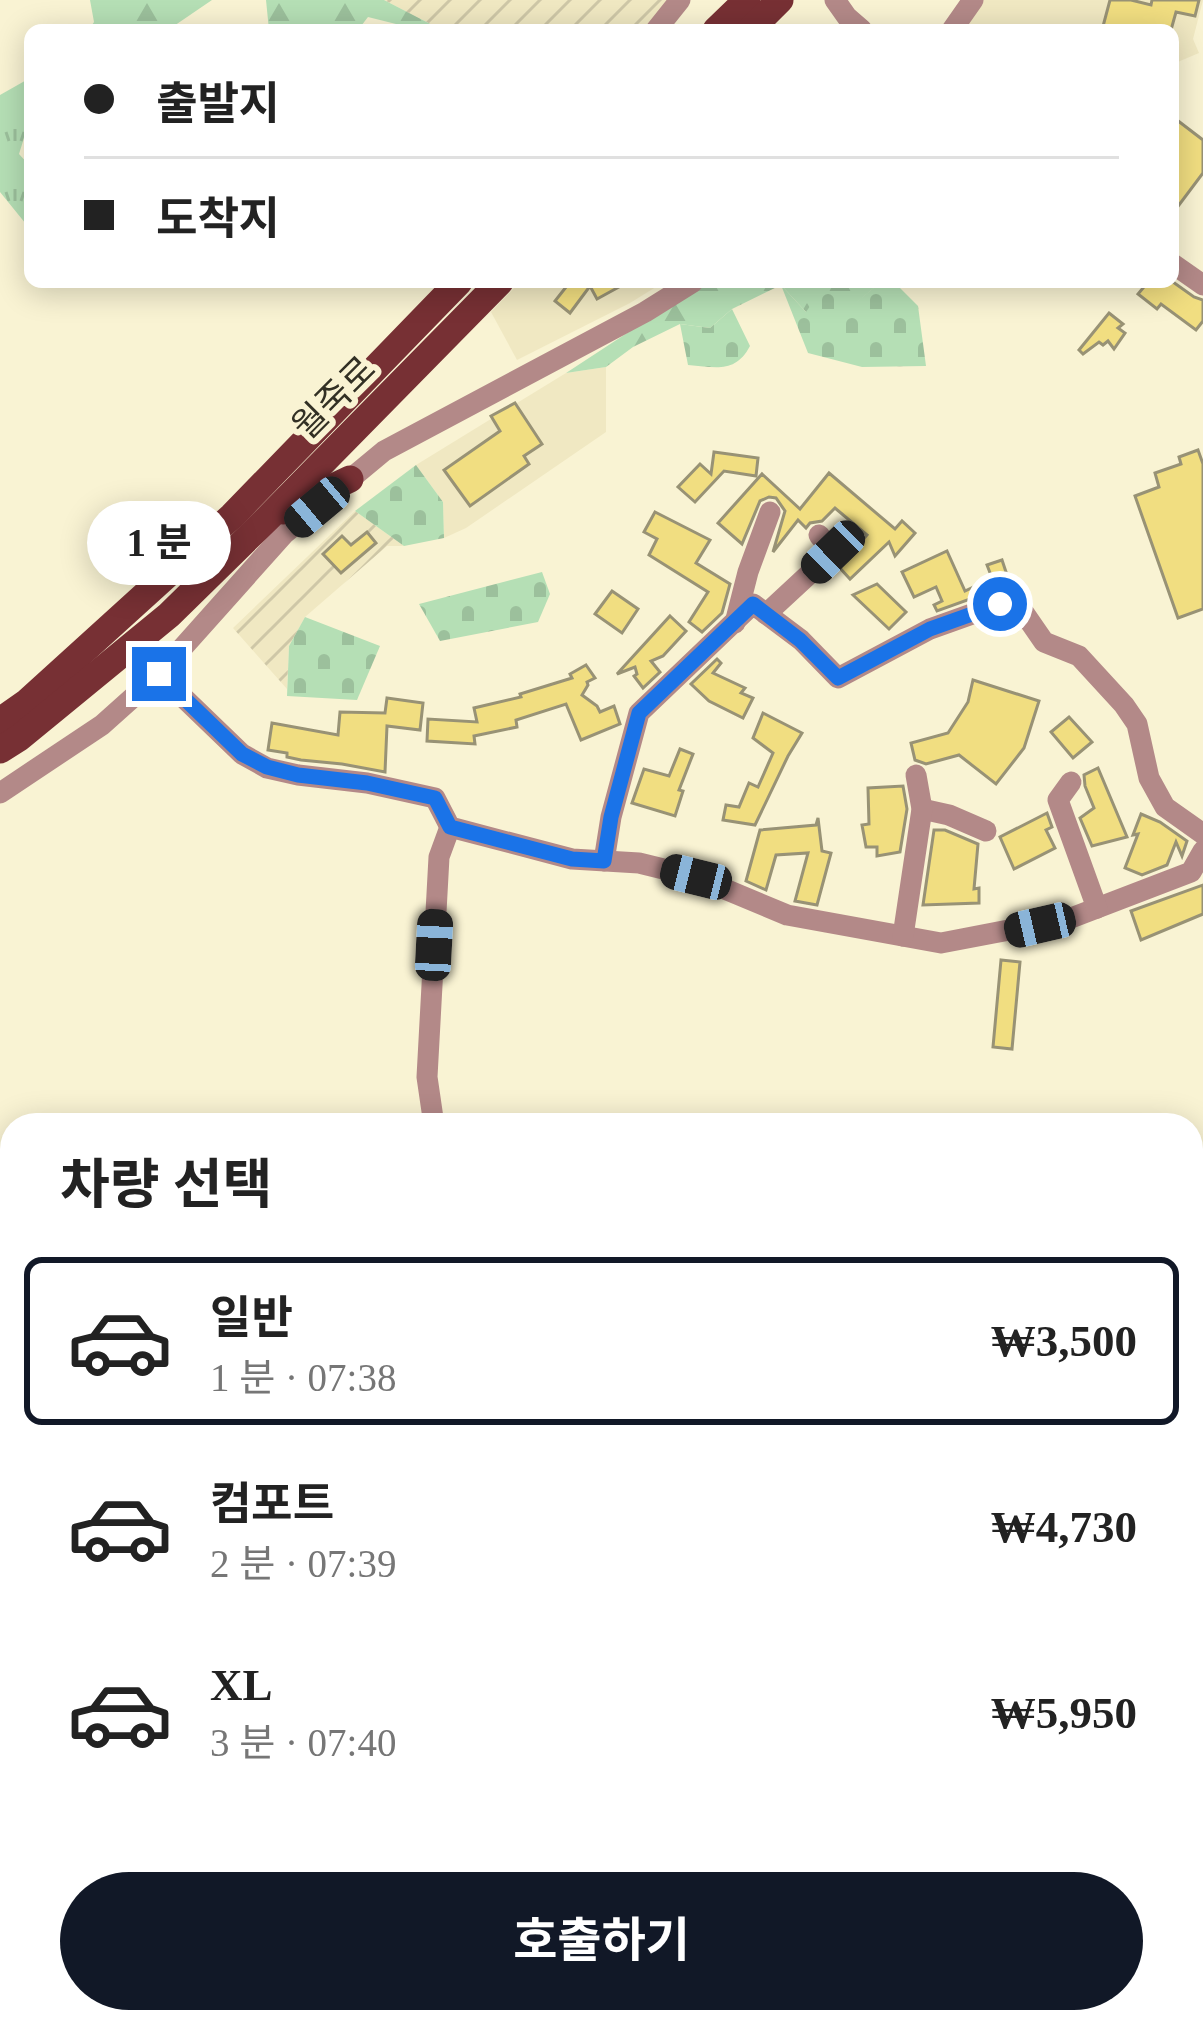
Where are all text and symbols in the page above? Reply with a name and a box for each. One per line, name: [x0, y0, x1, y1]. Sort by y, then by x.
text: 출발지: [156, 79, 280, 129]
text: 도착지: [156, 194, 280, 244]
street label: 월죽로: [285, 349, 383, 447]
car: [278, 470, 356, 544]
callout: 1 분: [87, 500, 231, 584]
car: [795, 514, 871, 590]
text: 1 분: [126, 521, 192, 564]
route start: [973, 577, 1027, 631]
route end: [132, 647, 186, 701]
car: [657, 851, 735, 903]
car: [1001, 899, 1079, 951]
car: [414, 908, 454, 982]
text: 차량 선택: [60, 1155, 272, 1215]
icon: car: [66, 1287, 174, 1395]
text: 일반: [210, 1293, 293, 1343]
text: ₩3,500: [991, 1316, 1137, 1366]
text: 1 분 · 07:38: [210, 1356, 396, 1399]
icon: car: [66, 1473, 174, 1581]
text: 컴포트: [210, 1479, 334, 1529]
text: ₩4,730: [991, 1502, 1137, 1552]
text: 2 분 · 07:39: [210, 1542, 396, 1585]
icon: car: [66, 1659, 174, 1767]
text: XL: [210, 1660, 273, 1710]
text: ₩5,950: [991, 1688, 1137, 1738]
text: 3 분 · 07:40: [210, 1721, 396, 1764]
button: 호출하기: [60, 1872, 1143, 2010]

